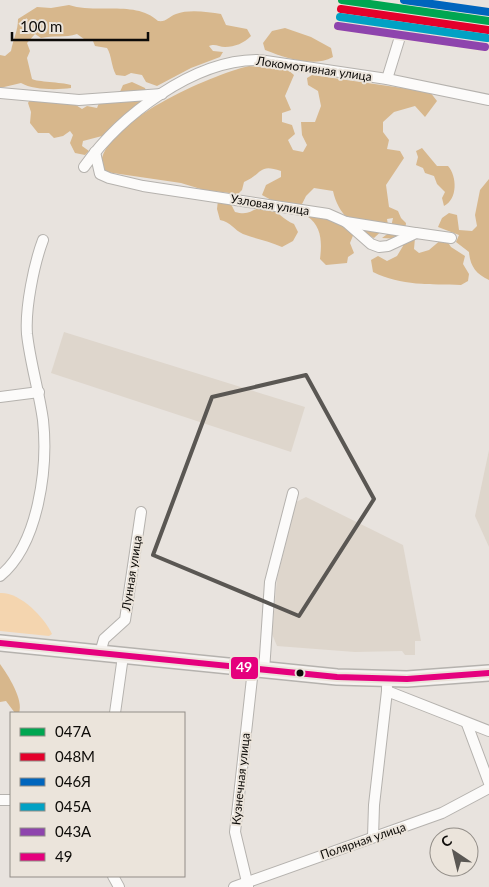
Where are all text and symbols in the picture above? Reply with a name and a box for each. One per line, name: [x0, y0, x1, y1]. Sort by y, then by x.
scale bar: [12, 10, 149, 42]
text: 100 m: [20, 17, 62, 35]
street label: Локомотивная улица: [254, 53, 373, 84]
street label: Узловая улица: [230, 191, 311, 218]
street label: Лунная улица: [118, 534, 145, 613]
line badge: 49: [230, 656, 259, 680]
text: 49: [236, 658, 252, 675]
unlabelled marker: [295, 668, 305, 678]
legend: [10, 712, 185, 877]
text: 047А: [55, 722, 92, 740]
street label: Кузнечная улица: [228, 732, 253, 826]
text: 048М: [55, 747, 95, 765]
text: 046Я: [55, 772, 91, 790]
text: 045А: [55, 797, 92, 815]
street label: Полярная улица: [318, 819, 408, 862]
text: 043А: [55, 822, 92, 840]
north arrow: [429, 827, 479, 877]
text: С: [438, 831, 456, 851]
text: 49: [55, 847, 72, 865]

